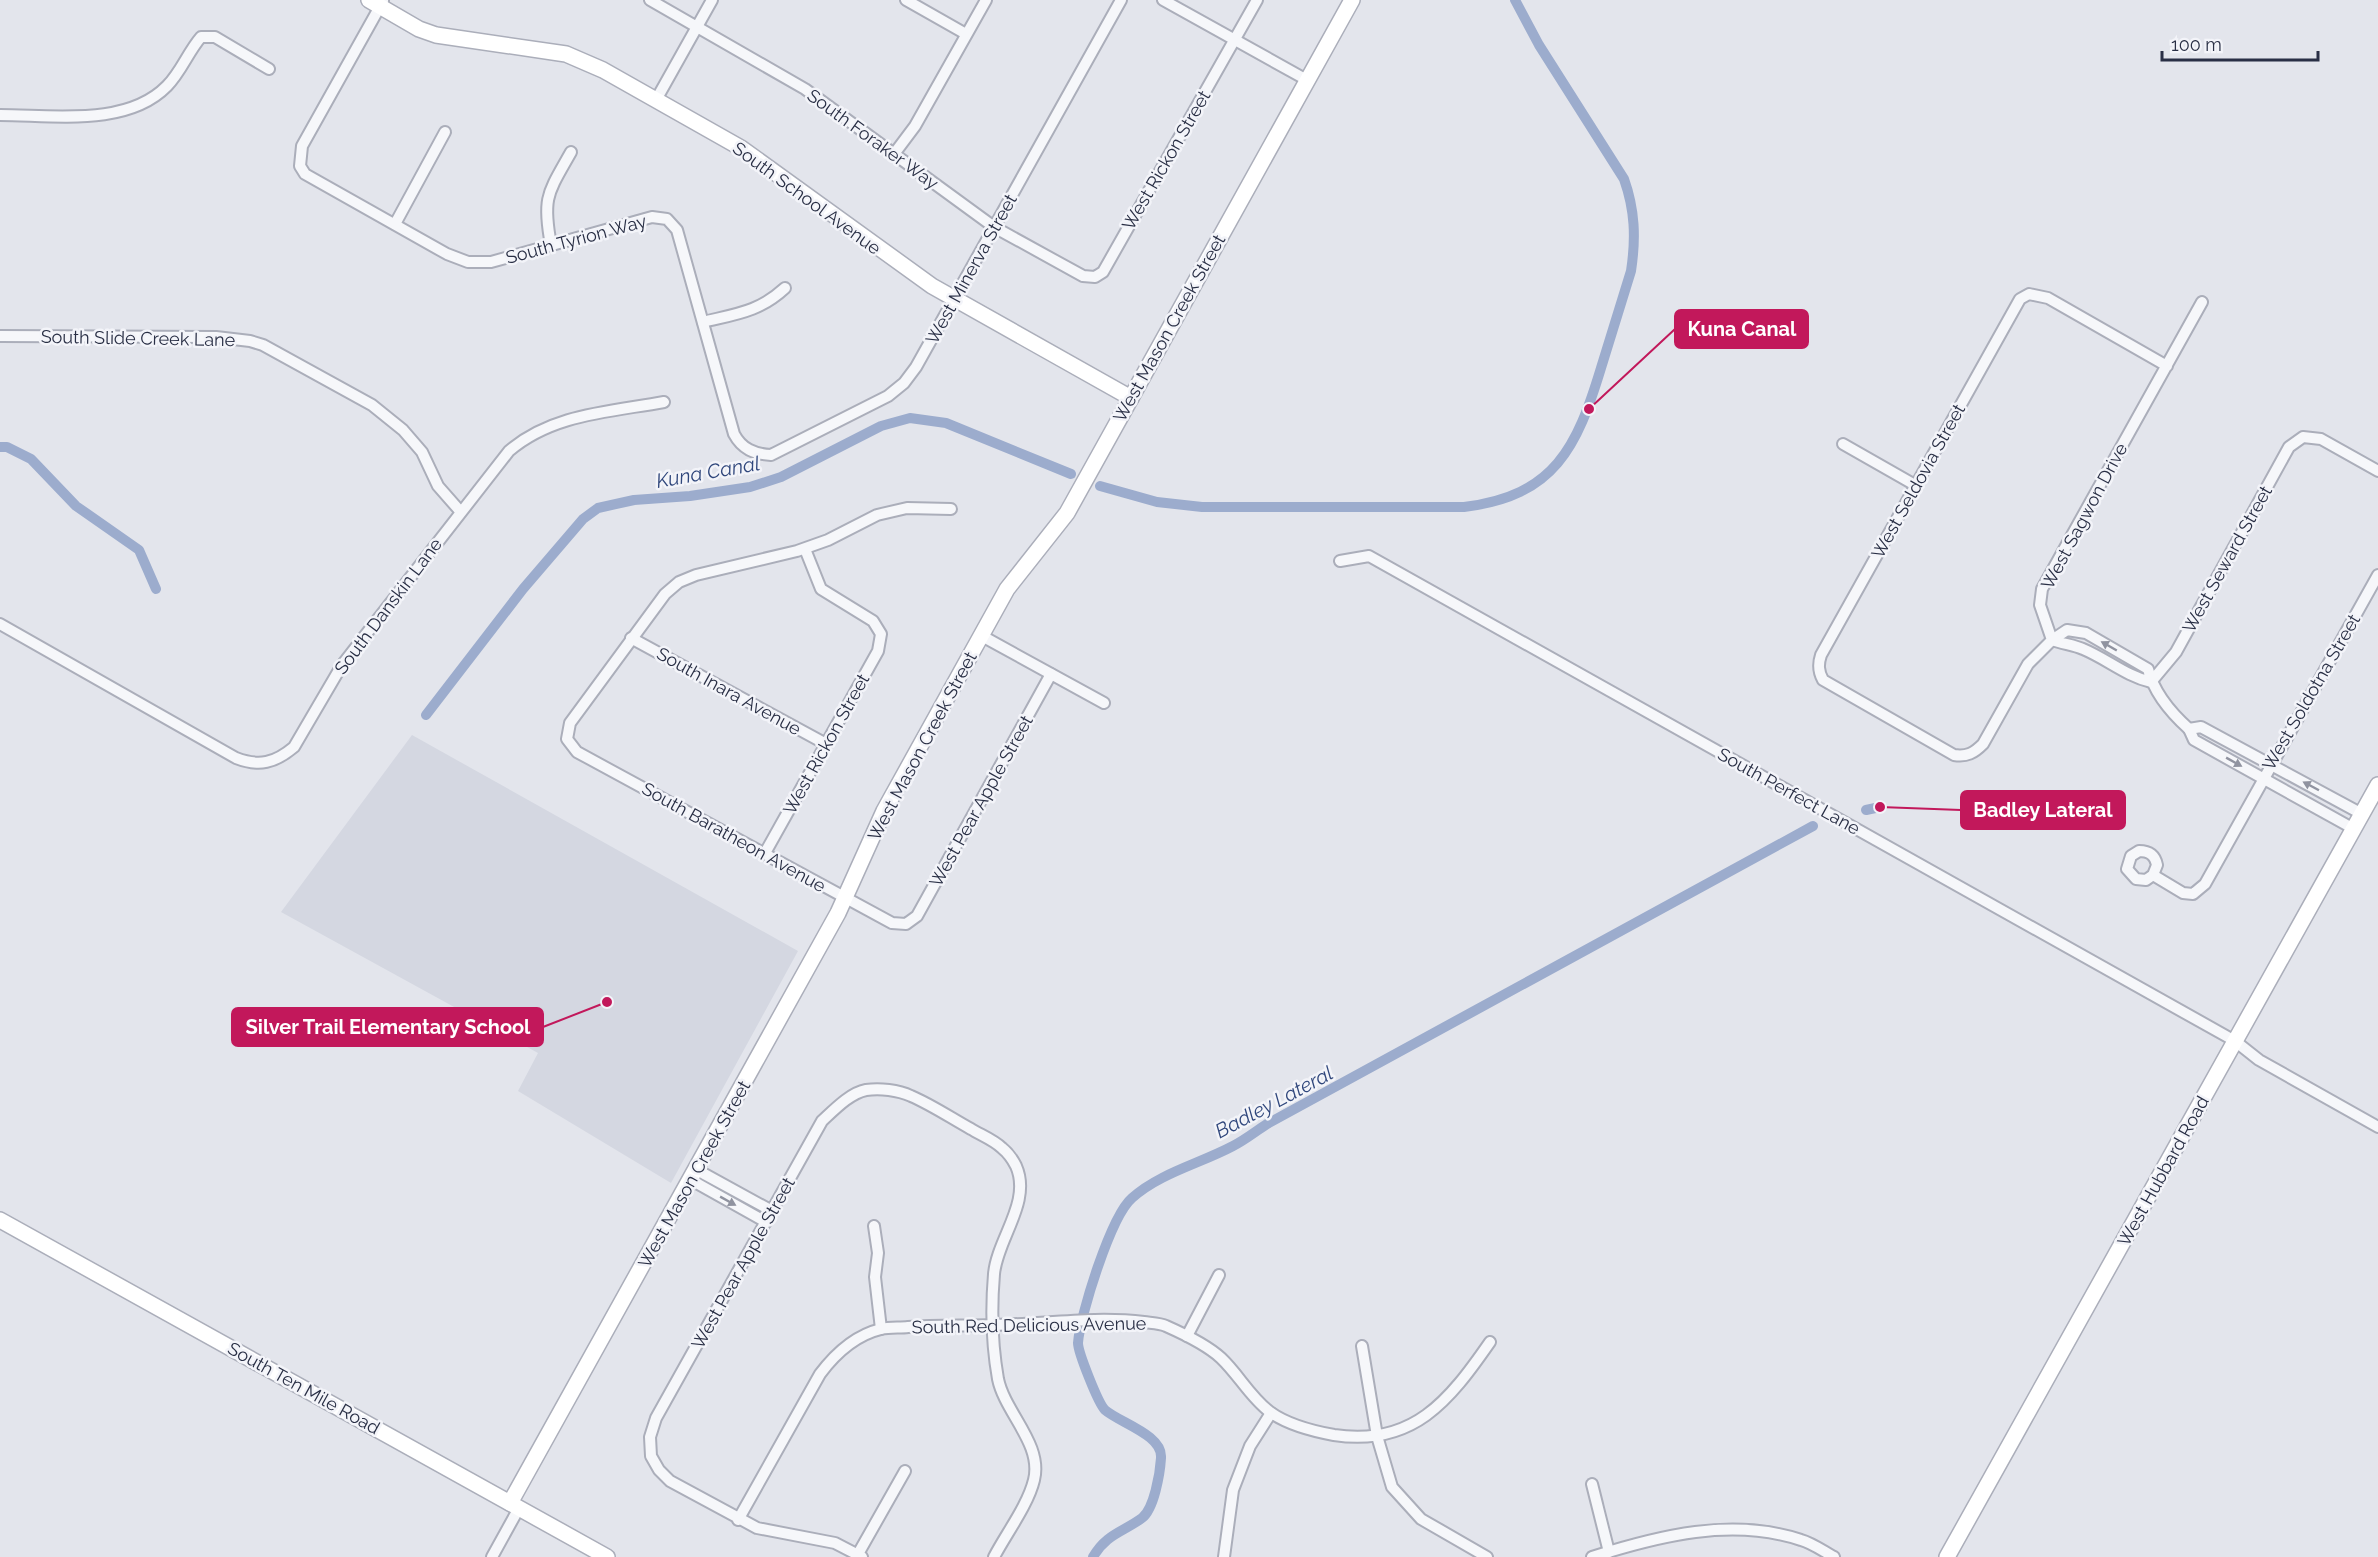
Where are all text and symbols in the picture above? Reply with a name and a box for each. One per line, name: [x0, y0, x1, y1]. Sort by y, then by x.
scale bar: [2162, 24, 2318, 62]
text: 100 m: [2171, 34, 2222, 55]
street label: South Foraker Way: [803, 84, 943, 194]
street label: West Rickon Street: [1117, 86, 1215, 234]
street label: South School Avenue: [729, 137, 885, 259]
street label: West Minerva Street: [921, 190, 1021, 348]
street label: South Tyrion Way: [503, 210, 649, 268]
street label: West Mason Creek Street: [1109, 231, 1229, 425]
callout: Kuna Canal: [1675, 310, 1808, 348]
text: Kuna Canal: [1688, 317, 1797, 341]
street label: South Slide Creek Lane: [41, 326, 236, 350]
street label: West Seldovia Street: [1867, 400, 1969, 562]
street label: West Sagwon Drive: [2037, 439, 2132, 593]
water label: Kuna Canal: [654, 451, 762, 493]
street label: West Seward Street: [2178, 482, 2276, 636]
street label: South Danskin Lane: [330, 533, 446, 678]
street label: West Soldotna Street: [2258, 610, 2364, 774]
one-way arrow: [2101, 641, 2117, 652]
street label: South Inara Avenue: [653, 643, 805, 740]
street label: West Mason Creek Street: [863, 648, 981, 844]
street label: West Rickon Street: [779, 670, 873, 818]
street label: West Pear Apple Street: [925, 711, 1037, 891]
street label: South Perfect Lane: [1714, 743, 1864, 839]
one-way arrow: [2226, 757, 2242, 768]
street label: South Baratheon Avenue: [638, 778, 830, 897]
one-way arrow: [2302, 781, 2319, 791]
callout: Badley Lateral: [1961, 791, 2125, 829]
text: Badley Lateral: [1973, 798, 2113, 822]
callout: Silver Trail Elementary School: [232, 1008, 543, 1046]
text: Silver Trail Elementary School: [246, 1015, 531, 1039]
water label: Badley Lateral: [1211, 1061, 1337, 1143]
street label: West Mason Creek Street: [634, 1077, 754, 1271]
street label: West Hubbard Road: [2113, 1092, 2213, 1250]
street label: West Pear Apple Street: [687, 1173, 799, 1353]
one-way arrow: [720, 1196, 736, 1207]
street label: South Red Delicious Avenue: [912, 1312, 1147, 1338]
street label: South Ten Mile Road: [224, 1337, 384, 1439]

